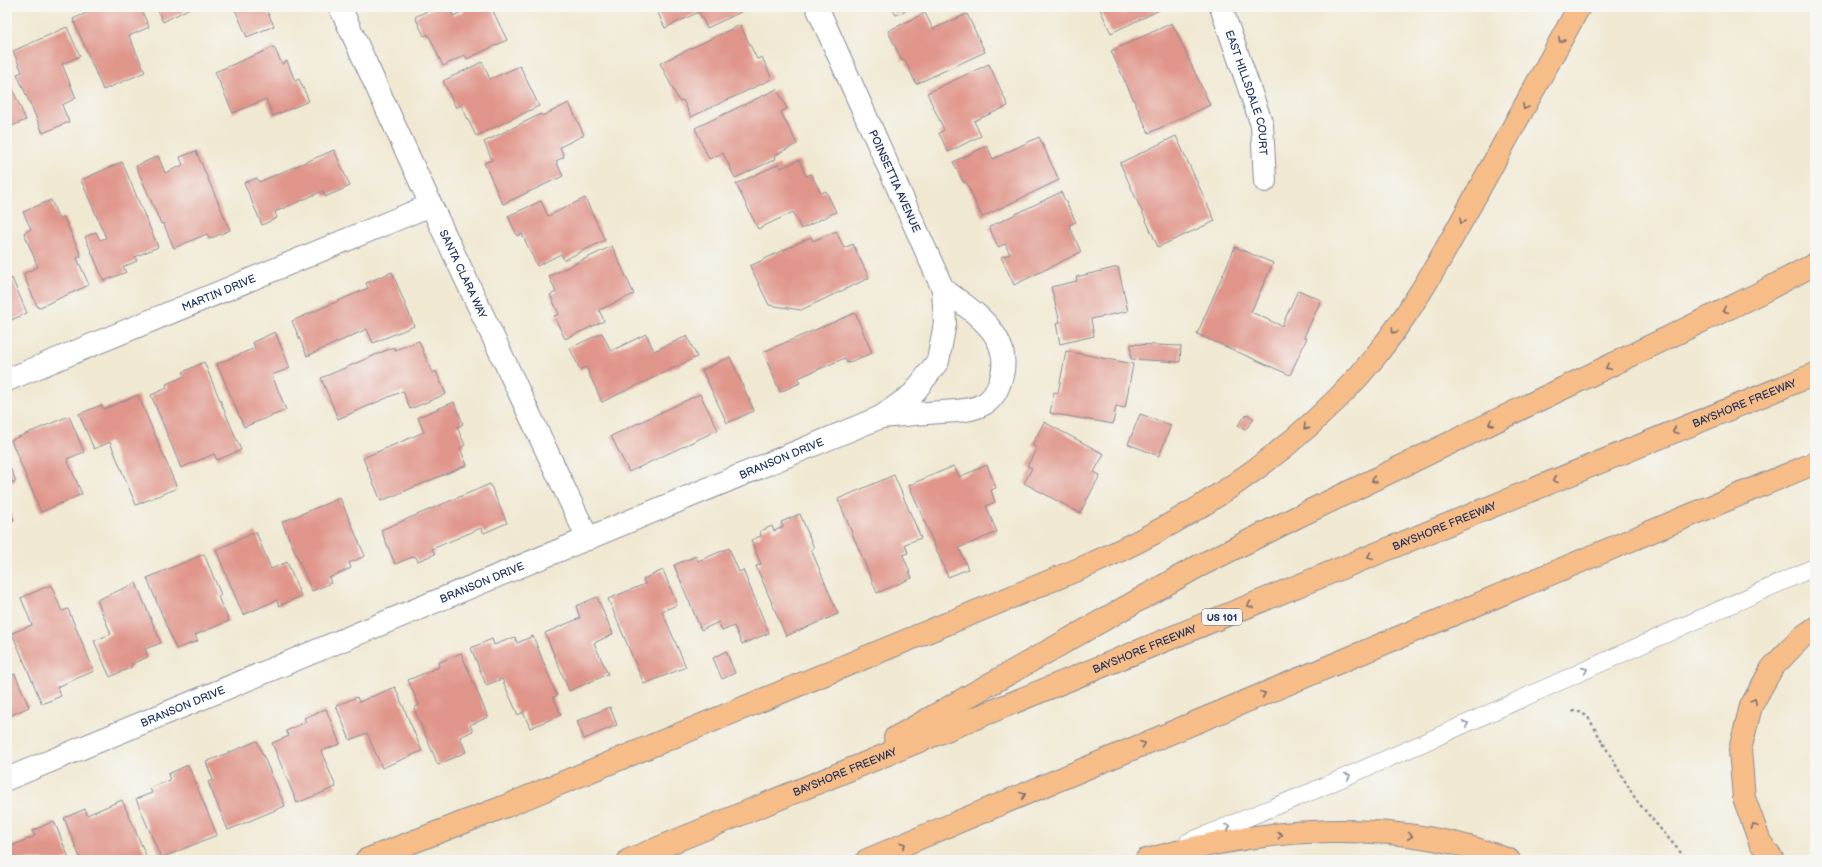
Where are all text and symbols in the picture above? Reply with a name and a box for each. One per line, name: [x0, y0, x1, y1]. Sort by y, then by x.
street label: EAST HILLSDALE COURT: [1222, 28, 1270, 156]
one-way arrow: [1558, 36, 1566, 43]
one-way arrow: [1522, 103, 1529, 110]
street label: POINSETTIA AVENUE: [866, 128, 923, 234]
one-way arrow: [1459, 217, 1467, 224]
street label: SANTA CLARA WAY: [437, 228, 489, 321]
street label: MARTIN DRIVE: [180, 272, 258, 314]
one-way arrow: [1722, 305, 1730, 313]
one-way arrow: [1392, 327, 1399, 334]
one-way arrow: [1605, 362, 1613, 369]
street label: BAYSHORE FREEWAY: [1690, 376, 1799, 431]
one-way arrow: [1488, 418, 1496, 426]
one-way arrow: [1304, 422, 1311, 429]
one-way arrow: [1672, 426, 1680, 434]
street label: BRANSON DRIVE: [737, 436, 825, 482]
one-way arrow: [1371, 475, 1379, 483]
one-way arrow: [1551, 476, 1558, 484]
street label: BAYSHORE FREEWAY: [1391, 499, 1499, 553]
one-way arrow: [1366, 551, 1374, 559]
street label: BRANSON DRIVE: [438, 560, 526, 606]
one-way arrow: [1246, 601, 1253, 609]
road number: US 101: [1202, 609, 1242, 625]
street label: BAYSHORE FREEWAY: [1091, 622, 1199, 676]
one-way arrow: [1582, 667, 1589, 675]
street label: BRANSON DRIVE: [139, 684, 227, 730]
one-way arrow: [1259, 691, 1266, 699]
one-way arrow: [1750, 697, 1757, 705]
one-way arrow: [1463, 720, 1470, 728]
one-way arrow: [1140, 741, 1147, 749]
street label: BAYSHORE FREEWAY: [791, 745, 899, 799]
one-way arrow: [1343, 773, 1351, 781]
one-way arrow: [1020, 791, 1027, 799]
one-way arrow: [1224, 823, 1231, 831]
one-way arrow: [1750, 823, 1759, 830]
one-way arrow: [1277, 831, 1283, 840]
one-way arrow: [1407, 831, 1413, 840]
one-way arrow: [899, 842, 907, 850]

